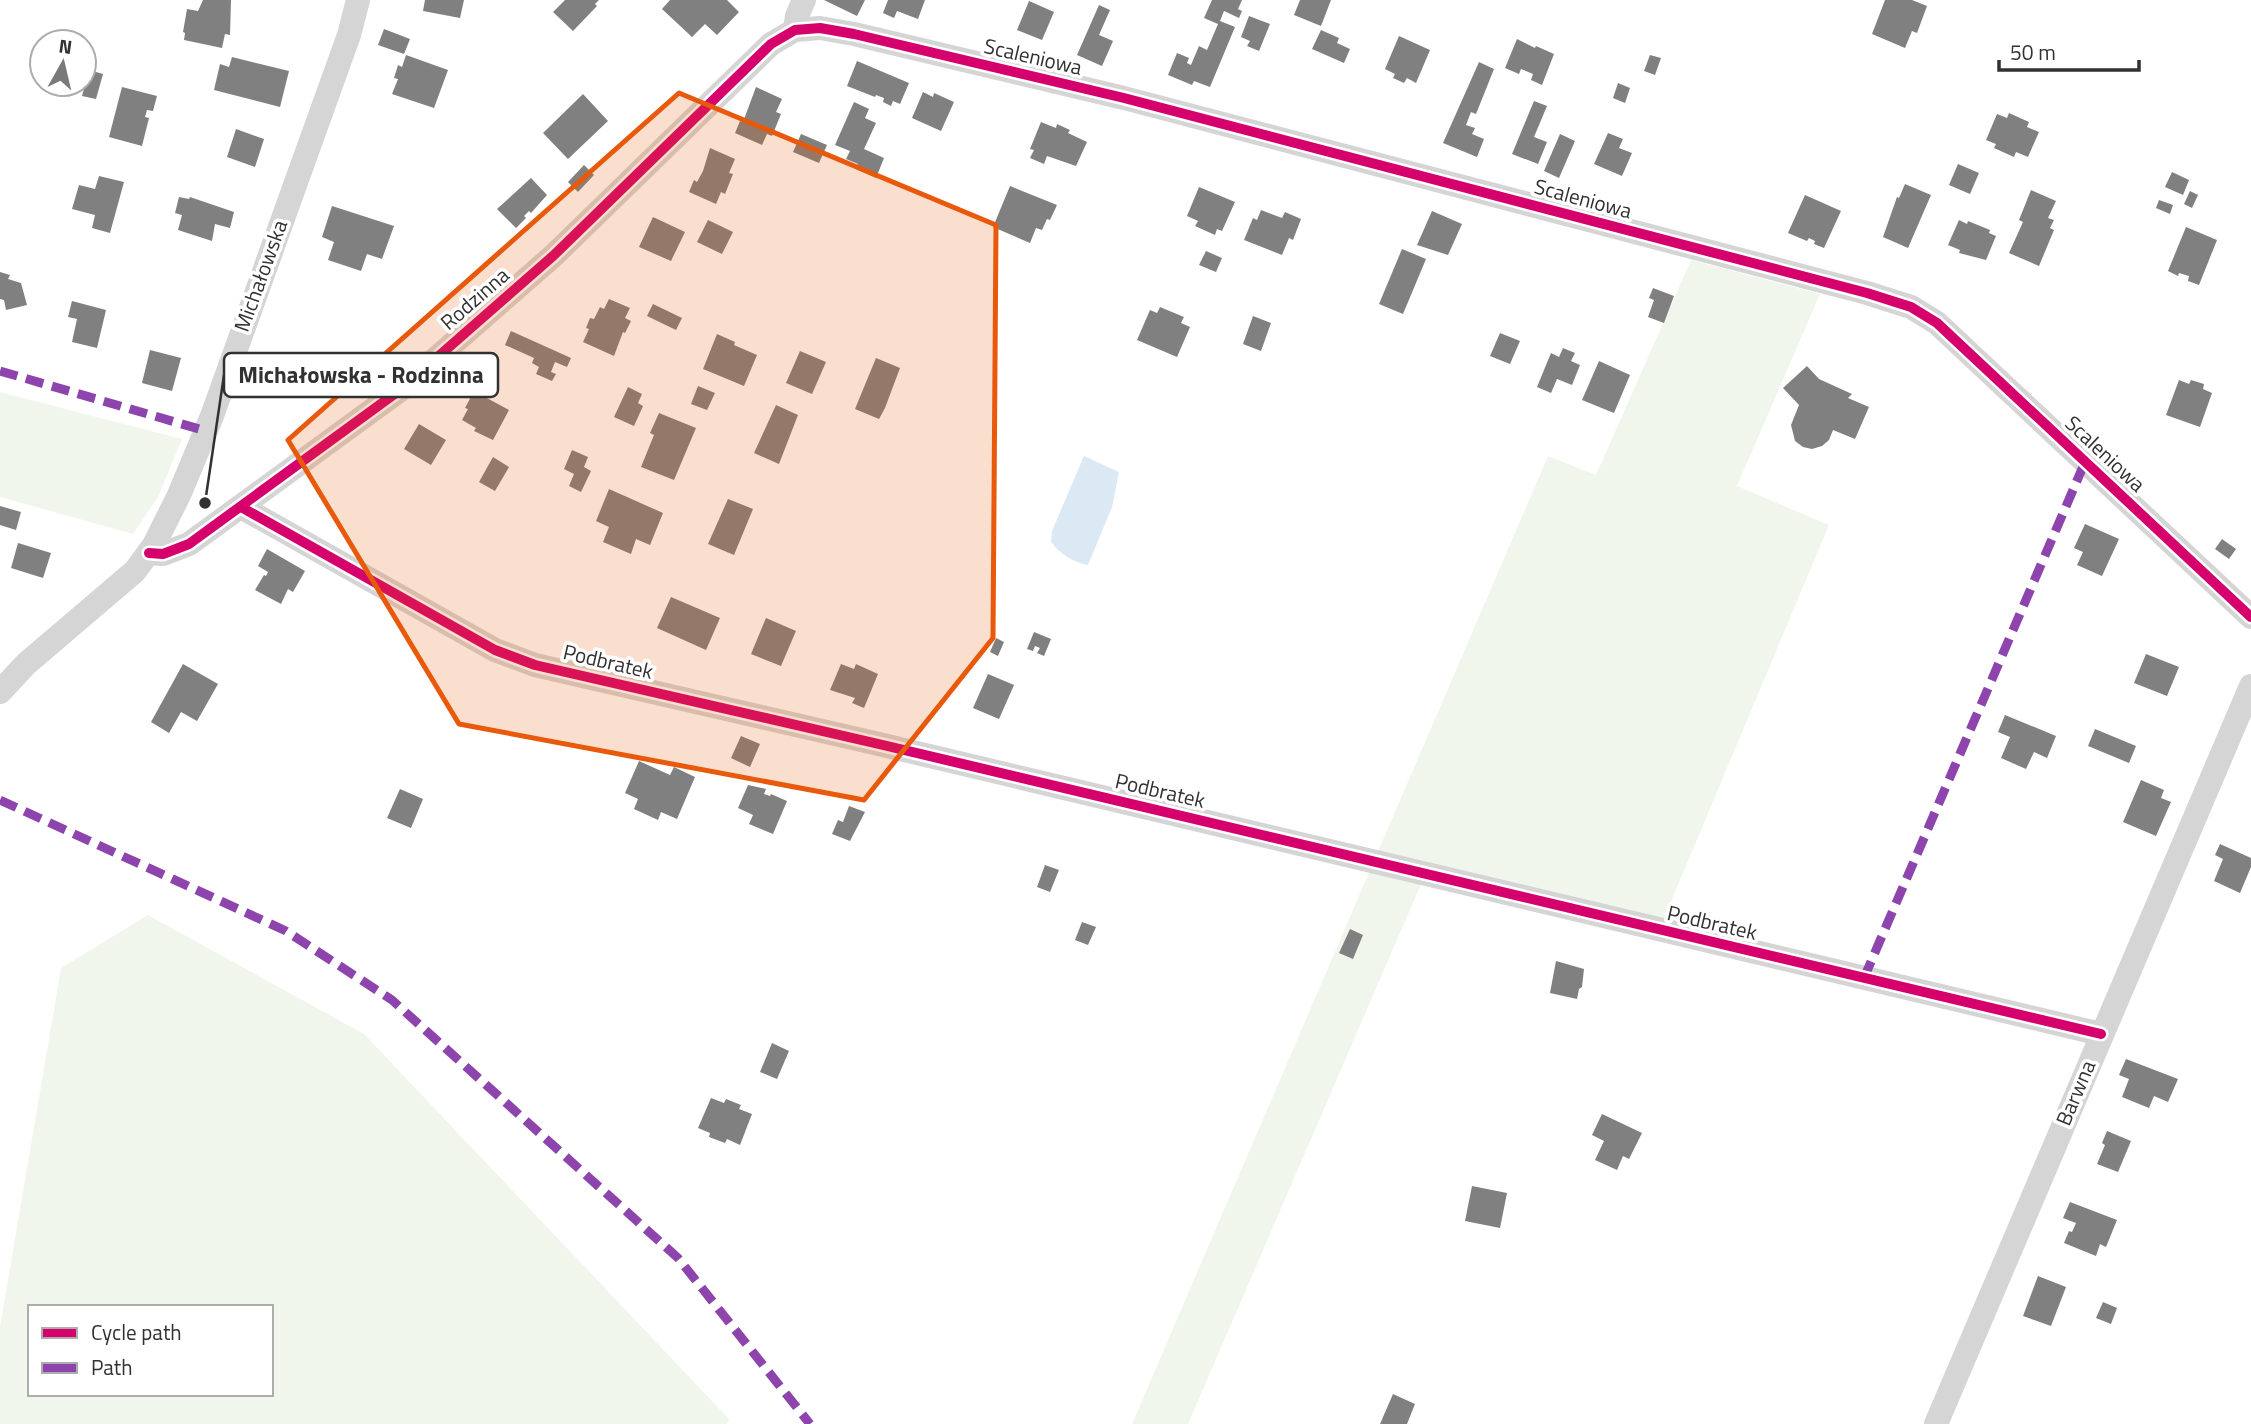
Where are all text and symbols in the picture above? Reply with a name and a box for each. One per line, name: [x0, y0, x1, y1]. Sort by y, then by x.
north arrow: [28, 28, 98, 98]
scale bar: [1999, 28, 2139, 72]
street label: Scaleniowa: [981, 29, 1086, 83]
text: N: [57, 30, 74, 61]
text: 50 m: [2010, 36, 2056, 68]
street label: Scaleniowa: [1531, 170, 1636, 227]
street label: Michałowska: [225, 215, 295, 336]
street label: Rodzinna: [433, 259, 516, 337]
callout: Michałowska - Rodzinna: [224, 353, 498, 397]
text: Michałowska - Rodzinna: [238, 357, 484, 392]
street label: Scaleniowa: [2058, 408, 2153, 499]
street label: Podbratek: [560, 635, 656, 687]
street label: Podbratek: [1112, 764, 1208, 816]
street label: Podbratek: [1664, 896, 1760, 948]
street label: Barwna: [2047, 1054, 2103, 1130]
legend: [28, 1305, 273, 1396]
text: Cycle path: [91, 1316, 182, 1348]
text: Path: [91, 1351, 133, 1383]

